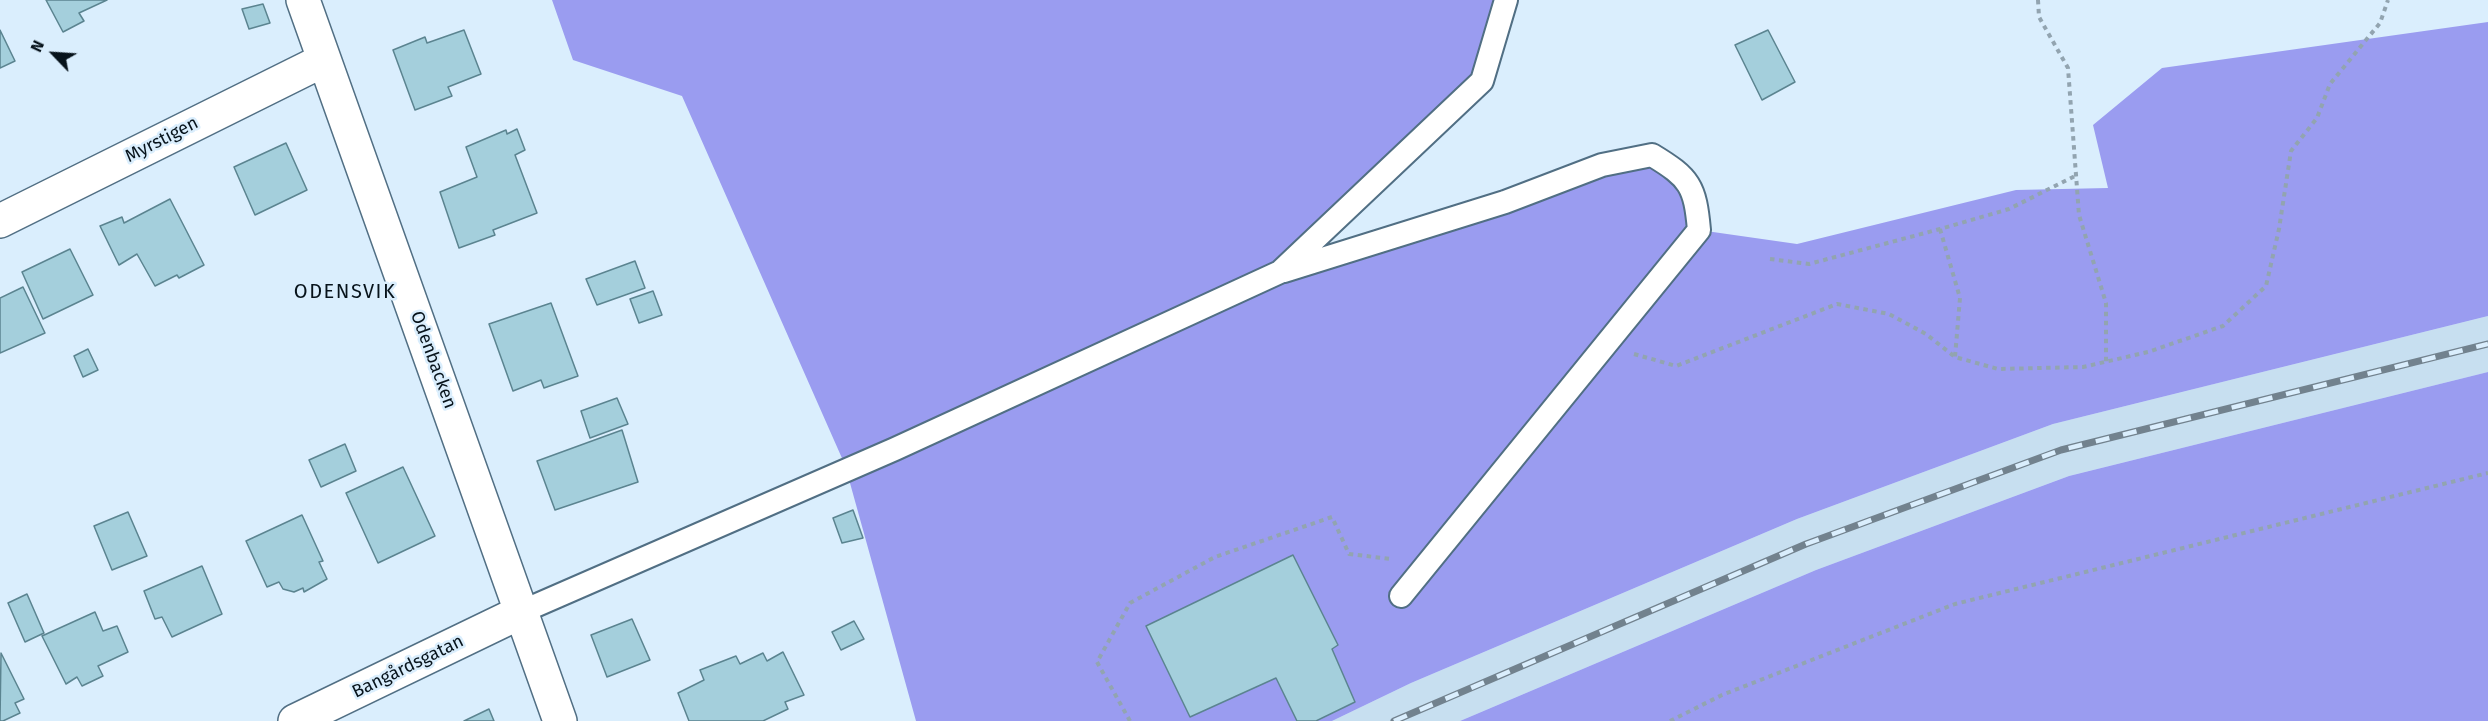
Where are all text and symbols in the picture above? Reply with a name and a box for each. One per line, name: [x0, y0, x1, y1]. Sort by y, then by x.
north arrow: [24, 24, 84, 84]
text: N: [26, 37, 48, 55]
street label: Myrstigen: [122, 112, 202, 168]
district label: ODENSVIK: [294, 280, 396, 304]
street label: Odenbacken: [405, 308, 461, 412]
street label: Bangårdsgatan: [349, 631, 467, 703]

